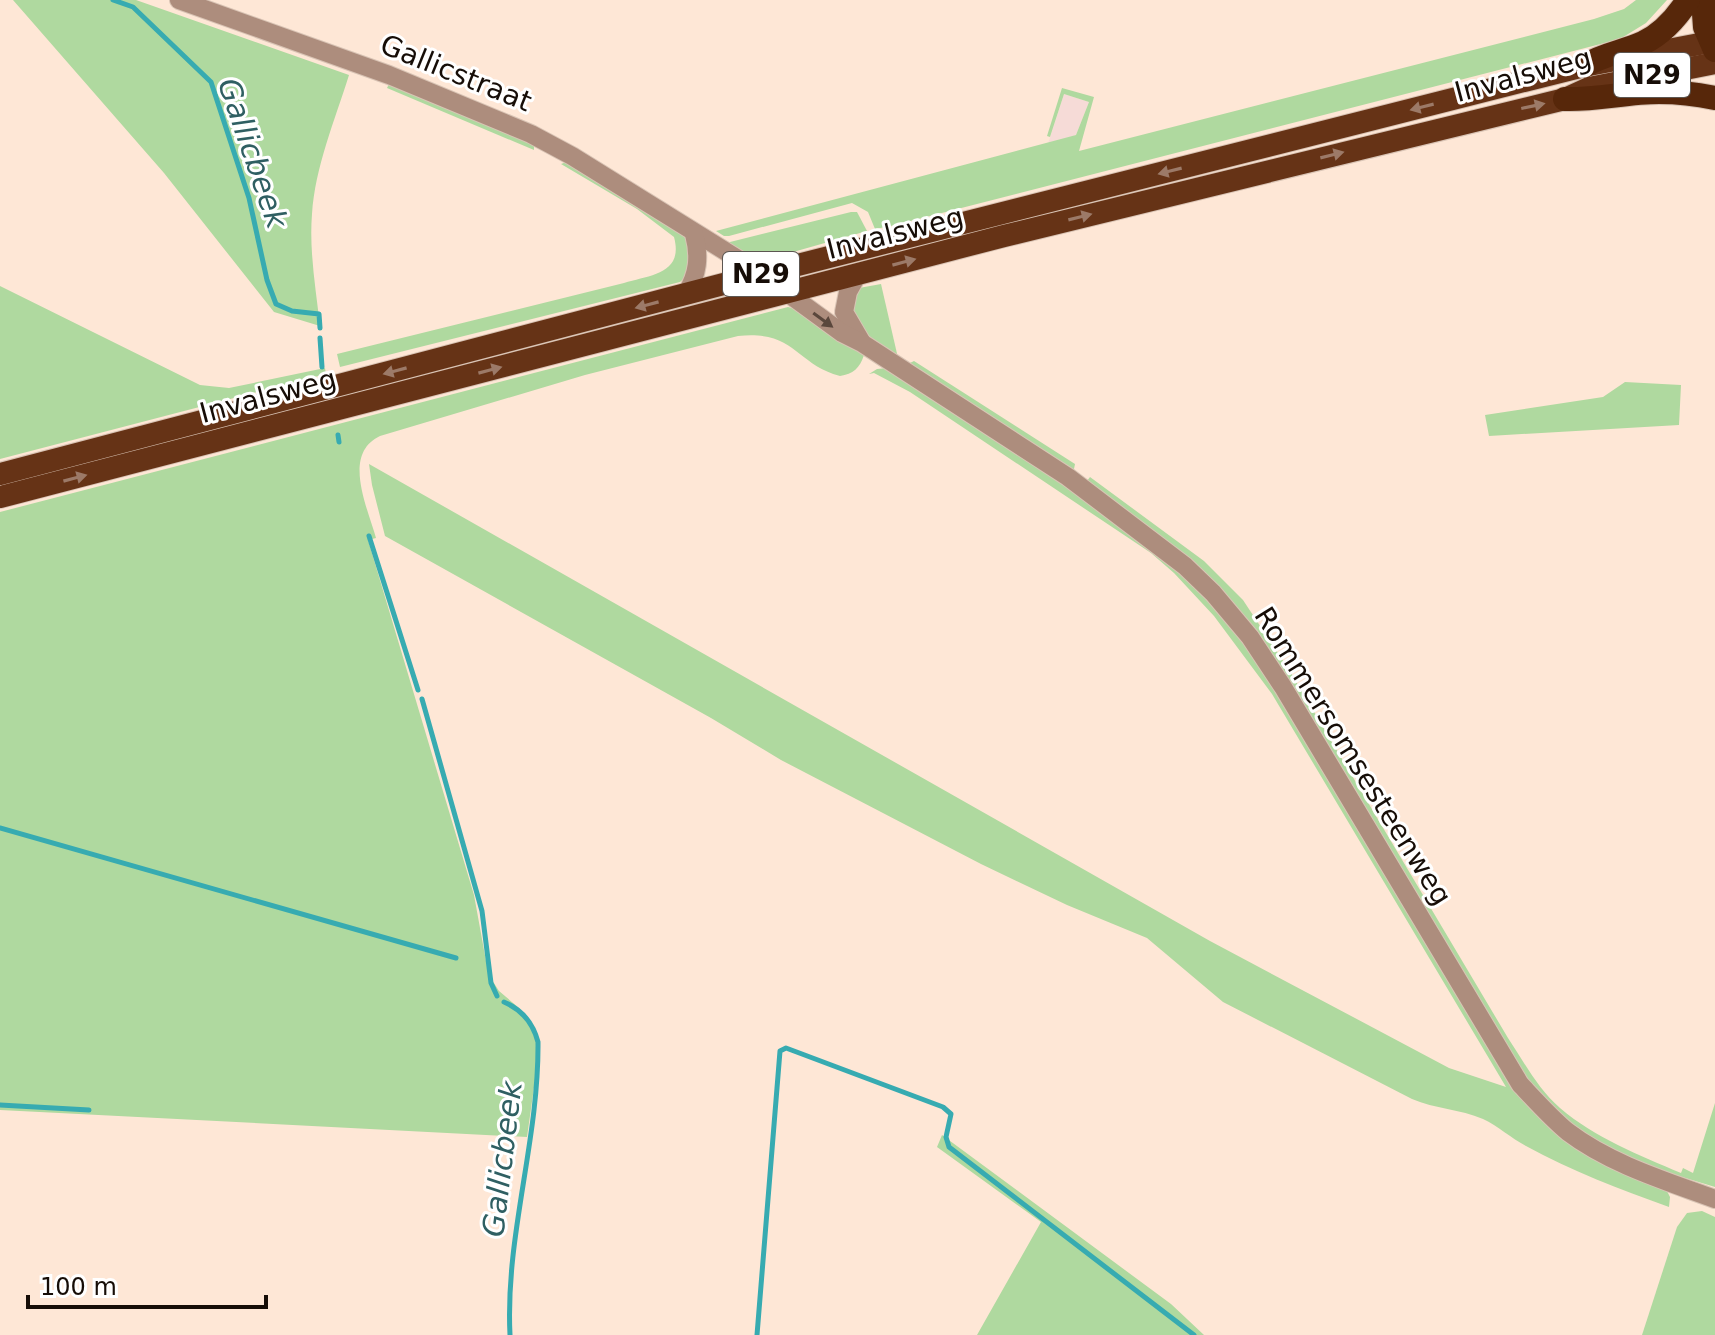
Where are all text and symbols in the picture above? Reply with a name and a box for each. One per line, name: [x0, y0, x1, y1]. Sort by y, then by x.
street label: Gallicstraat: [376, 28, 536, 118]
street label: Invalsweg: [1451, 41, 1595, 109]
road number: N29: [1614, 53, 1690, 97]
water label: Gallicbeek: [211, 73, 296, 234]
one-way arrow: [1520, 99, 1545, 112]
one-way arrow: [1409, 101, 1434, 113]
one-way arrow: [1320, 148, 1345, 160]
one-way arrow: [1157, 165, 1182, 177]
street label: Invalsweg: [823, 200, 967, 266]
one-way arrow: [1067, 211, 1092, 223]
road number: N29: [723, 252, 799, 296]
one-way arrow: [891, 256, 916, 268]
one-way arrow: [634, 299, 659, 311]
one-way arrow: [813, 311, 833, 327]
street label: Invalsweg: [196, 362, 340, 430]
one-way arrow: [477, 363, 502, 375]
one-way arrow: [383, 365, 408, 377]
one-way arrow: [63, 471, 88, 483]
street label: Rommersomsesteenweg: [1248, 601, 1458, 911]
water label: Gallicbeek: [475, 1078, 529, 1239]
scale bar: [28, 1259, 266, 1309]
text: 100 m: [40, 1273, 117, 1301]

